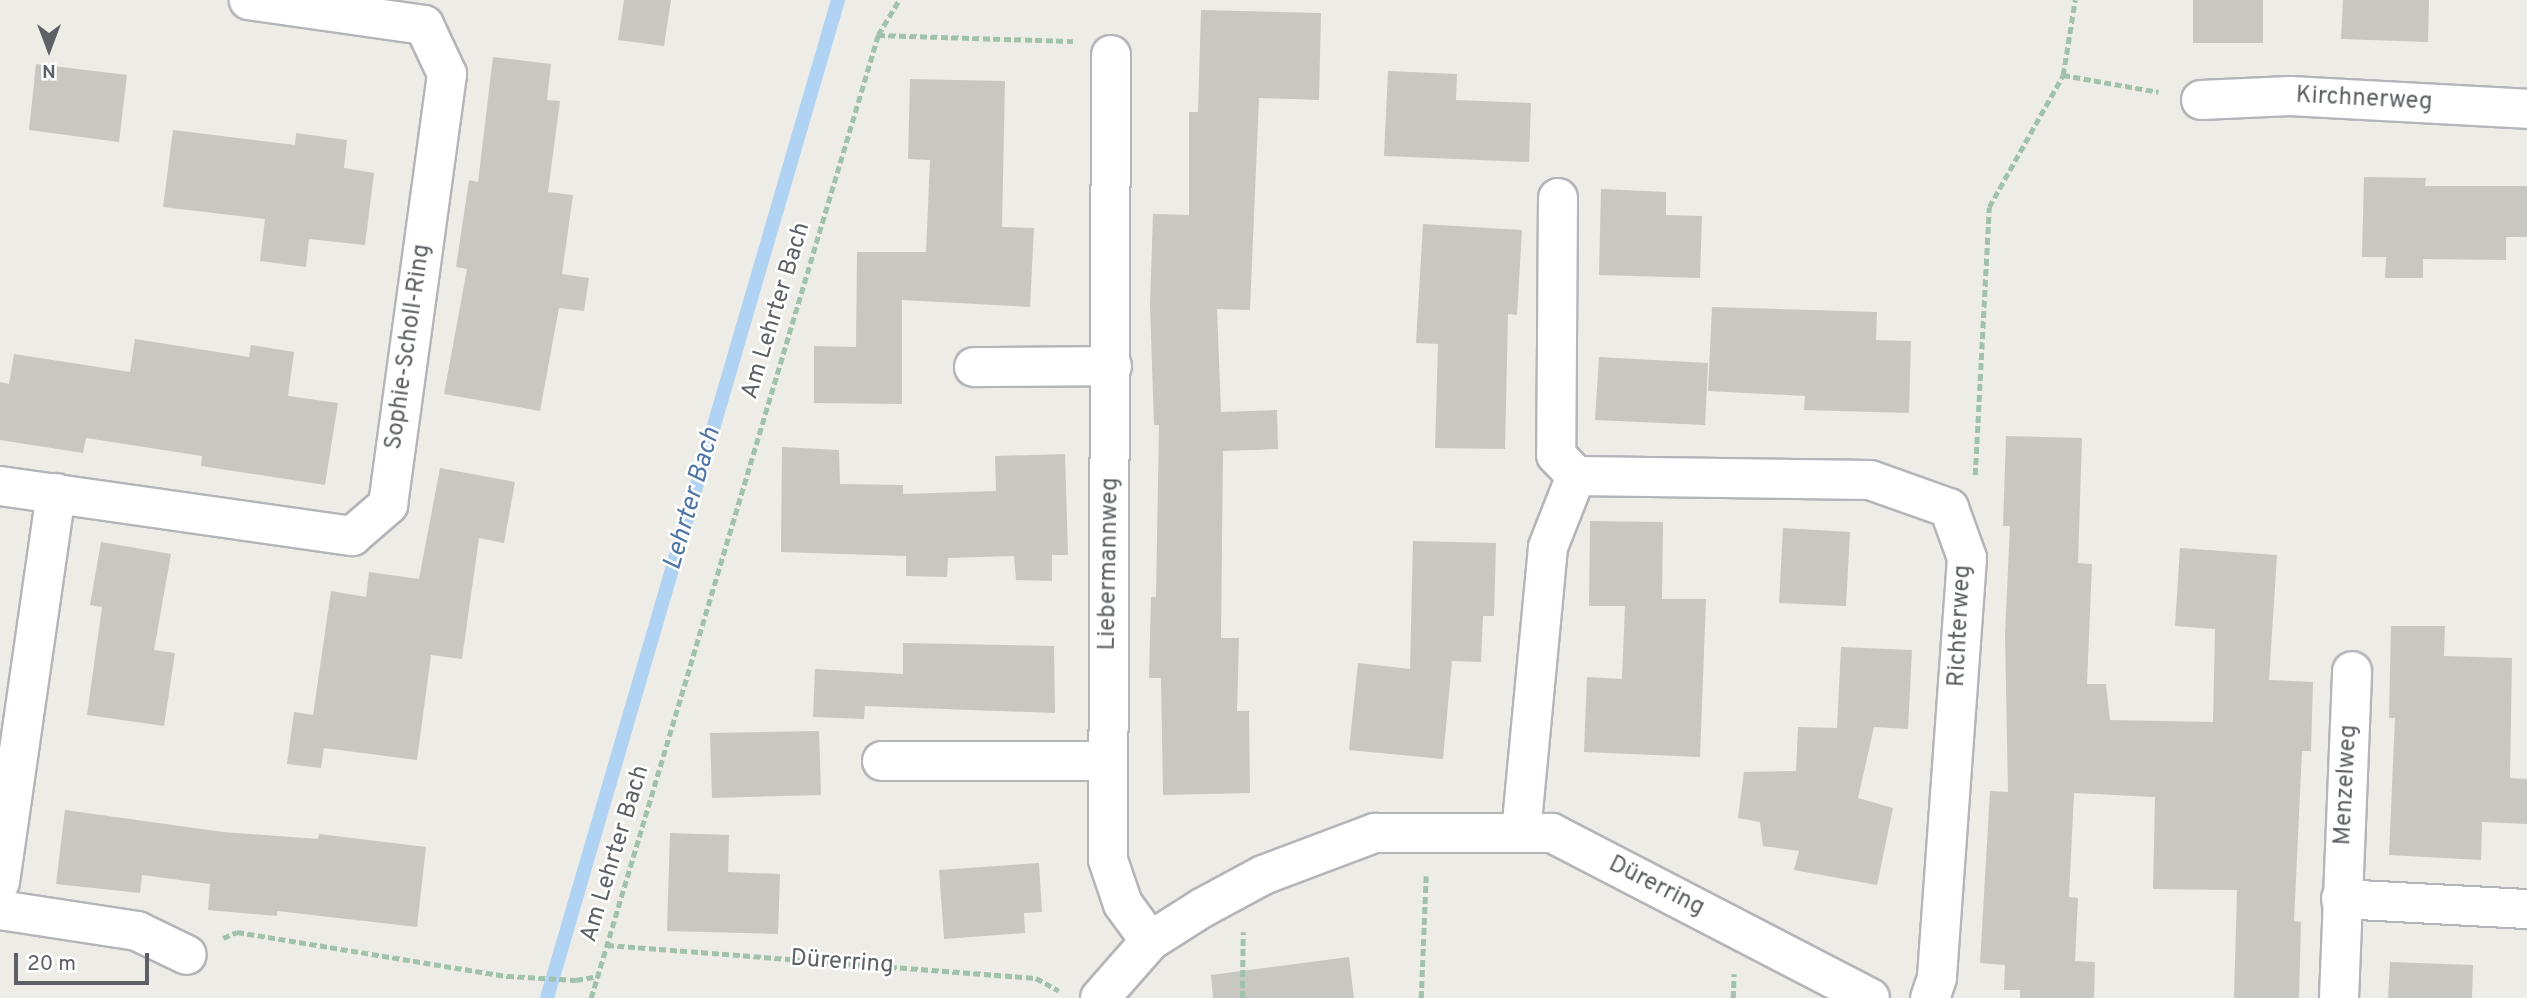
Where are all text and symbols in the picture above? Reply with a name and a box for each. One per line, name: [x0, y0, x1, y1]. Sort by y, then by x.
north arrow: [14, 14, 84, 84]
text: N: [42, 58, 56, 82]
street label: Kirchnerweg: [2295, 82, 2433, 118]
street label: Am Lehrter Bach: [736, 219, 818, 403]
street label: Sophie-Scholl-Ring: [380, 242, 438, 452]
water label: Lehrter Bach: [658, 424, 728, 574]
street label: Liebermannweg: [1094, 477, 1126, 651]
street label: Richterweg: [1943, 564, 1979, 688]
street label: Menzelweg: [2329, 724, 2365, 846]
street label: Am Lehrter Bach: [575, 762, 657, 946]
street label: Dürerring: [1603, 851, 1709, 923]
scale bar: [18, 939, 152, 983]
street label: Dürerring: [789, 945, 895, 981]
text: 20 m: [27, 951, 76, 978]

